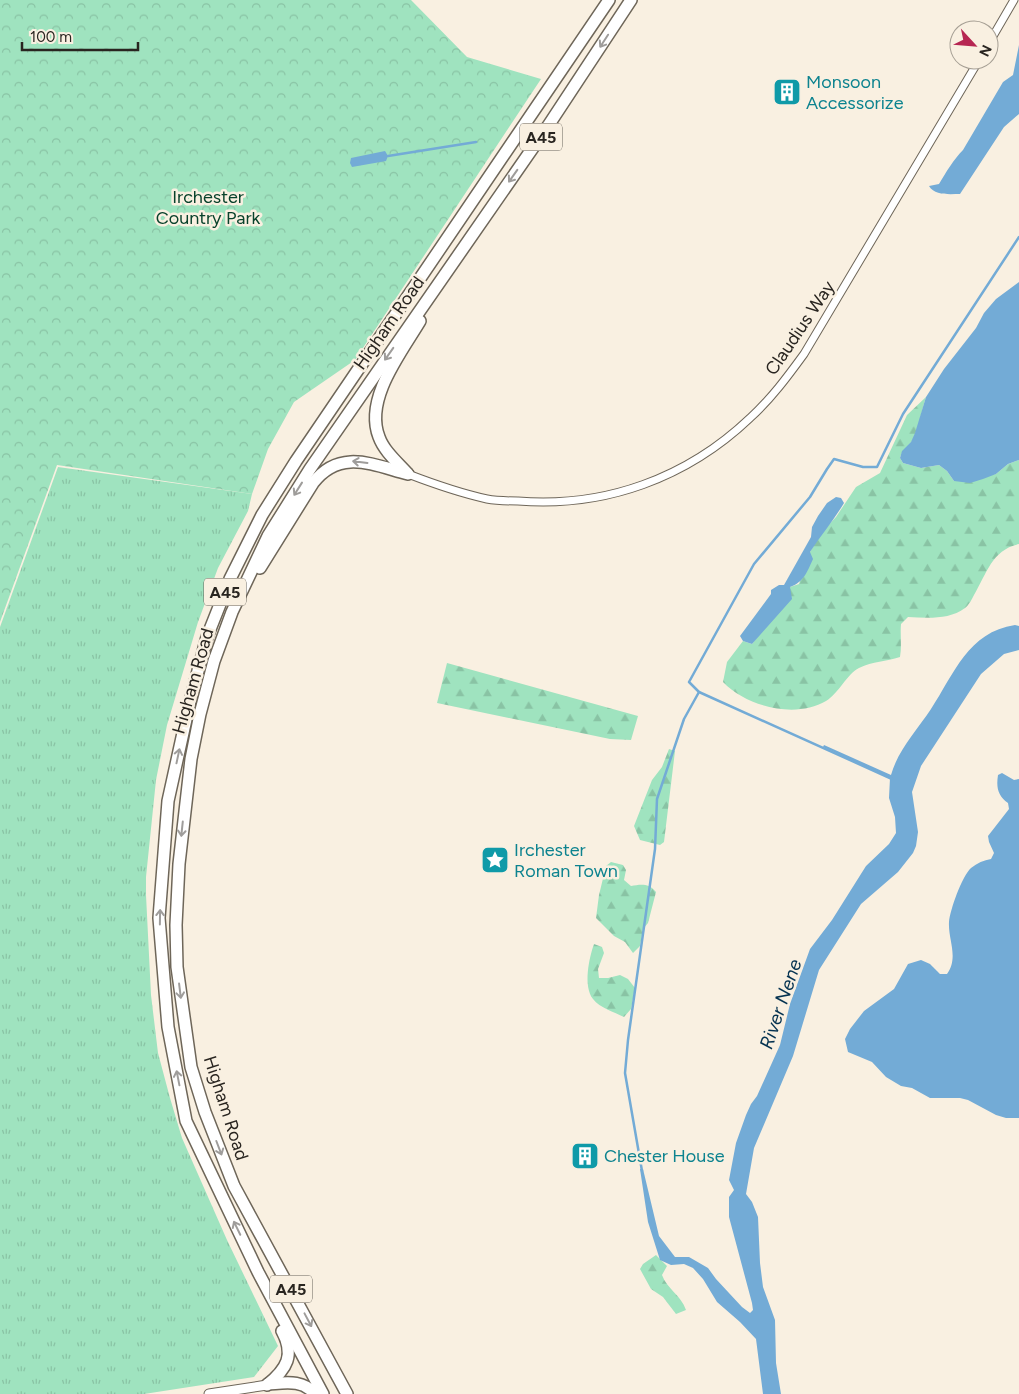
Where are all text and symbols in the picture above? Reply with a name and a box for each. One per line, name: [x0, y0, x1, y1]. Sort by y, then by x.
scale bar: [22, 20, 139, 52]
north arrow: [949, 20, 999, 70]
text: 100 m: [30, 28, 72, 46]
one-way arrow: [599, 33, 609, 47]
text: N: [975, 42, 995, 59]
place label: Monsoon Accessorize: [806, 71, 904, 114]
building icon: Monsoon Accessorize: [772, 77, 802, 107]
road number: A45: [520, 124, 562, 150]
one-way arrow: [508, 168, 519, 182]
park label: Irchester Country Park: [156, 186, 261, 229]
street label: Higham Road: [349, 272, 429, 374]
street label: Claudius Way: [760, 276, 840, 379]
one-way arrow: [384, 347, 394, 361]
one-way arrow: [353, 457, 369, 467]
one-way arrow: [292, 481, 302, 495]
road number: A45: [204, 578, 246, 606]
street label: Higham Road: [167, 626, 219, 736]
one-way arrow: [174, 748, 183, 764]
one-way arrow: [177, 821, 187, 837]
place label: Irchester Roman Town: [514, 839, 618, 882]
place icon: Irchester Roman Town: [480, 845, 510, 875]
one-way arrow: [155, 909, 165, 925]
water label: River Nene: [754, 956, 807, 1052]
one-way arrow: [176, 983, 186, 999]
street label: Higham Road: [199, 1053, 253, 1163]
one-way arrow: [173, 1070, 182, 1086]
one-way arrow: [215, 1140, 224, 1155]
building icon: Chester House: [570, 1141, 600, 1171]
place label: Chester House: [604, 1145, 725, 1167]
one-way arrow: [232, 1221, 241, 1236]
road number: A45: [270, 1276, 312, 1302]
one-way arrow: [303, 1313, 313, 1328]

